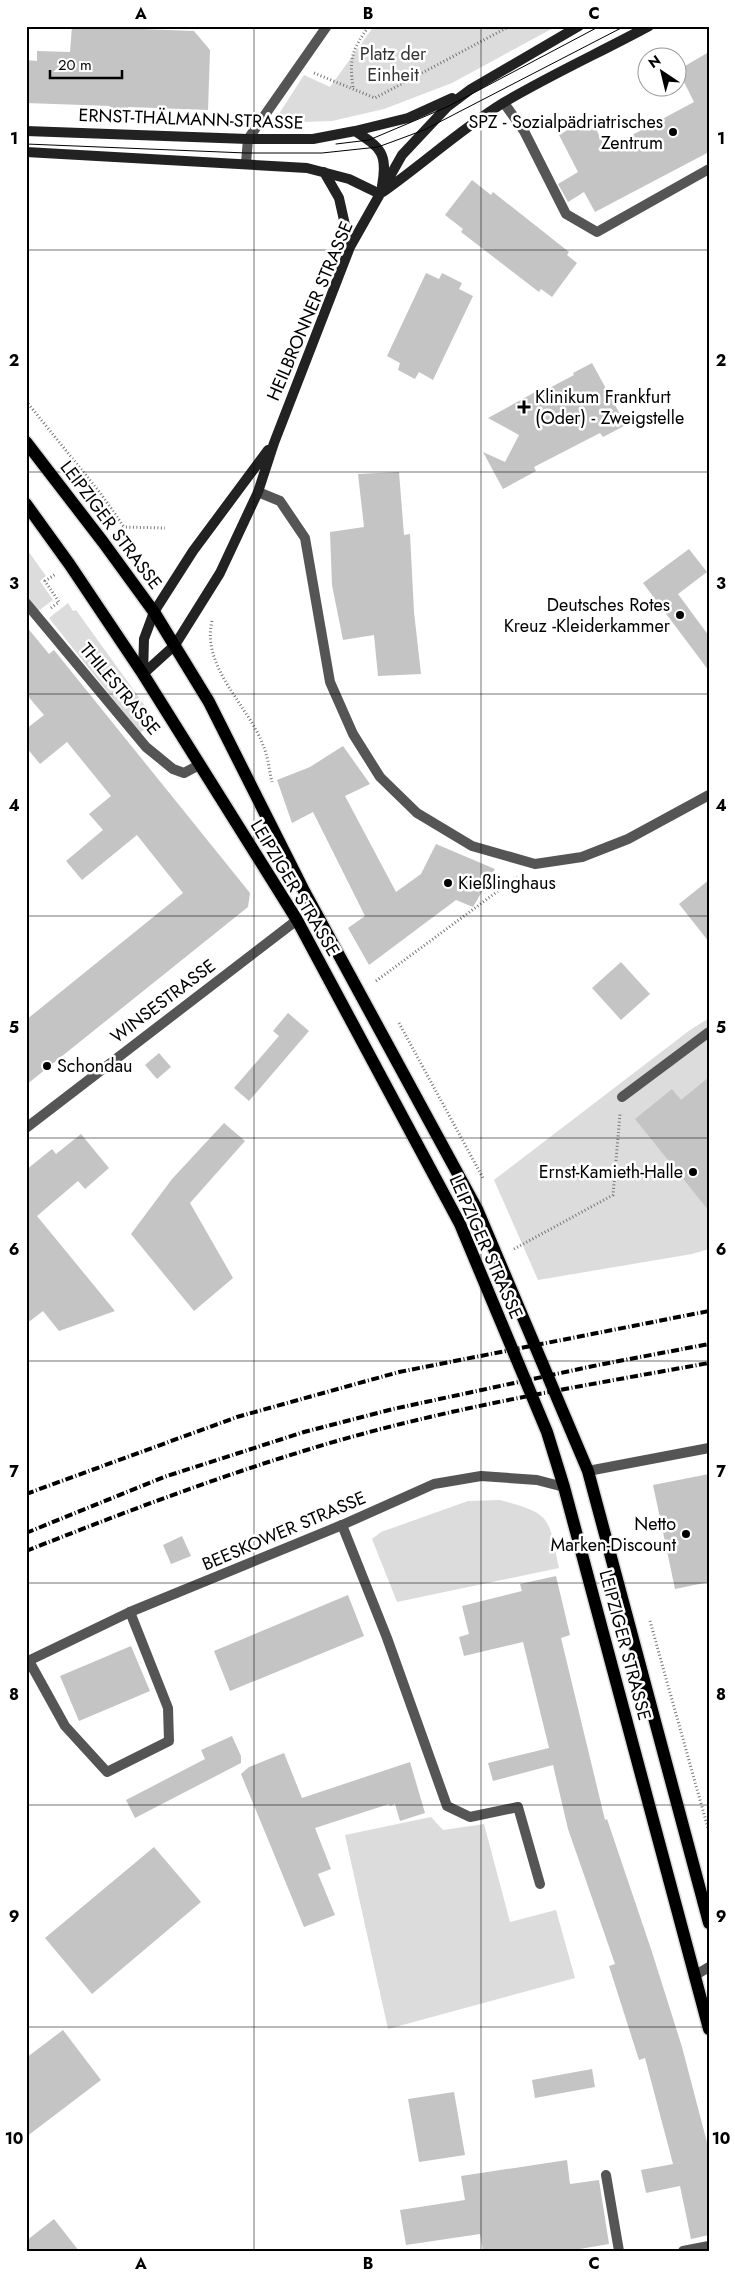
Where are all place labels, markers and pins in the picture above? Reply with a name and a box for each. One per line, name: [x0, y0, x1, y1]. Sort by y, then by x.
place label: SPZ - Sozialpädriatrisches Zentrum: [468, 109, 663, 156]
marker: SPZ - Sozialpädriatrisches Zentrum: [667, 126, 679, 138]
place label: Klinikum Frankfurt (Oder) - Zweigstelle: [535, 384, 684, 431]
marker: Klinikum Frankfurt (Oder) - Zweigstelle: [517, 400, 531, 414]
place label: Deutsches Rotes Kreuz -Kleiderkammer: [504, 592, 671, 639]
marker: Deutsches Rotes Kreuz -Kleiderkammer: [674, 609, 686, 621]
place label: Kießlinghaus: [458, 870, 556, 896]
marker: Kießlinghaus: [442, 877, 454, 889]
place label: Schondau: [57, 1053, 133, 1079]
marker: Schondau: [41, 1060, 53, 1072]
place label: Ernst-Kamieth-Halle: [539, 1159, 683, 1185]
marker: Ernst-Kamieth-Halle: [687, 1166, 699, 1178]
place label: Netto Marken-Discount: [551, 1511, 677, 1558]
marker: Netto Marken-Discount: [680, 1528, 692, 1540]

